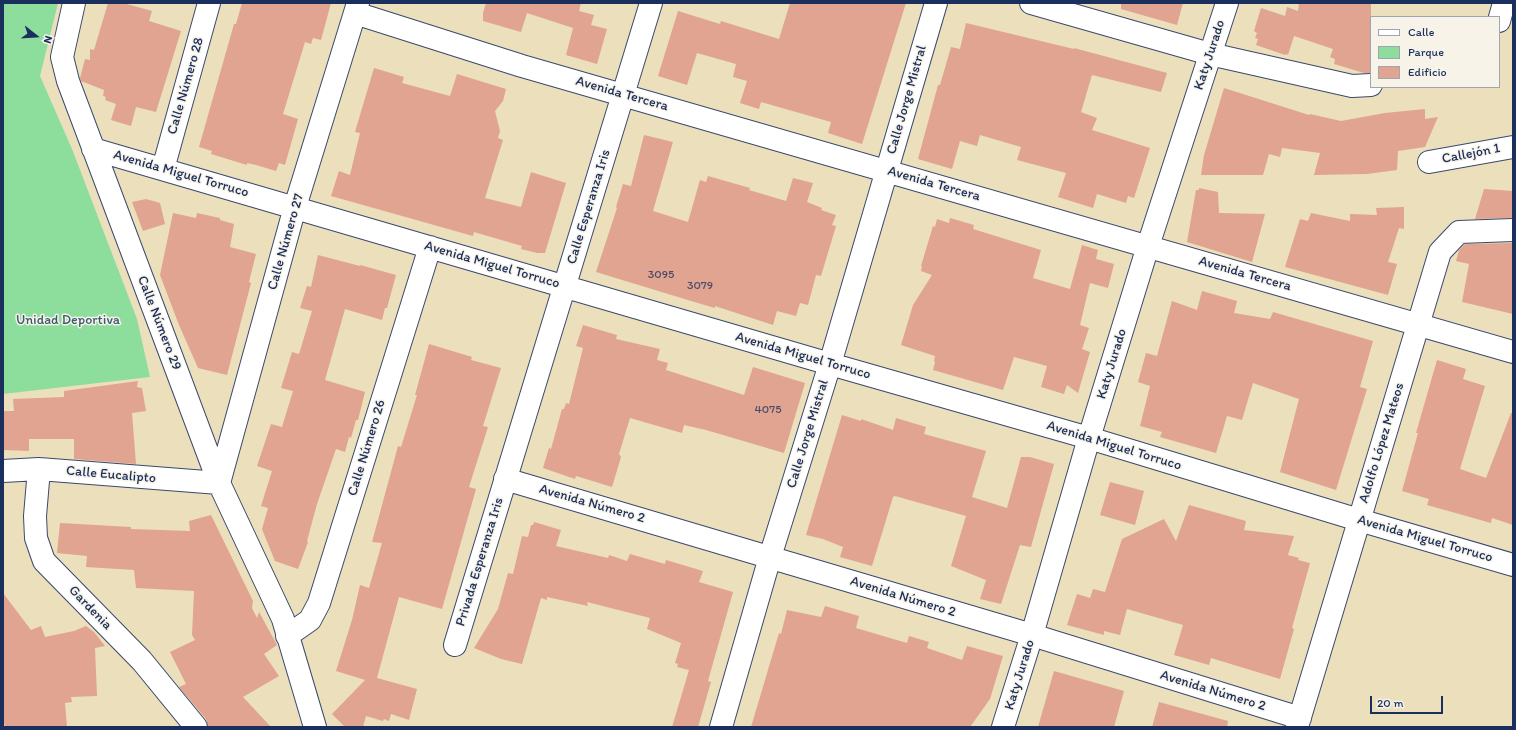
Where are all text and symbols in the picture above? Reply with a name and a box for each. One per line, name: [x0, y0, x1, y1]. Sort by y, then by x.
north arrow: [16, 16, 56, 56]
legend: [1370, 16, 1500, 88]
street label: Katy Jurado: [1191, 18, 1229, 92]
text: Calle: [1408, 25, 1434, 39]
text: N: [41, 34, 55, 45]
street label: Calle Número 28: [164, 36, 208, 136]
street label: Calle Jorge Mistral: [883, 44, 931, 156]
text: Parque: [1408, 45, 1444, 59]
text: Edificio: [1408, 65, 1447, 79]
street label: Avenida Tercera: [574, 73, 670, 115]
street label: Callejón 1: [1440, 140, 1502, 168]
street label: Avenida Miguel Torruco: [111, 147, 251, 201]
street label: Calle Esperanza Iris: [564, 148, 614, 266]
street label: Avenida Tercera: [886, 163, 982, 205]
street label: Calle Número 27: [264, 192, 308, 292]
street label: Avenida Miguel Torruco: [422, 238, 562, 292]
street label: Avenida Tercera: [1197, 253, 1293, 295]
house number: 3095: [648, 268, 674, 282]
street label: Calle Número 29: [133, 273, 185, 373]
house number: 3079: [687, 279, 713, 293]
park label: Unidad Deportiva: [16, 312, 120, 328]
street label: Katy Jurado: [1093, 327, 1131, 401]
street label: Avenida Miguel Torruco: [733, 329, 873, 383]
street label: Calle Jorge Mistral: [783, 378, 833, 490]
street label: Adolfo López Mateos: [1356, 381, 1408, 505]
street label: Calle Número 26: [344, 398, 390, 498]
house number: 4075: [755, 403, 781, 417]
street label: Avenida Miguel Torruco: [1045, 417, 1183, 475]
street label: Calle Eucalipto: [65, 463, 157, 487]
street label: Avenida Número 2: [537, 481, 647, 527]
street label: Privada Esperanza Iris: [452, 496, 508, 628]
street label: Avenida Miguel Torruco: [1355, 512, 1495, 566]
street label: Avenida Número 2: [848, 573, 958, 621]
street label: Gardenia: [65, 582, 115, 634]
street label: Katy Jurado: [1001, 638, 1039, 712]
street label: Avenida Número 2: [1158, 667, 1268, 715]
scale bar: [1372, 688, 1445, 714]
text: 20 m: [1377, 696, 1404, 710]

